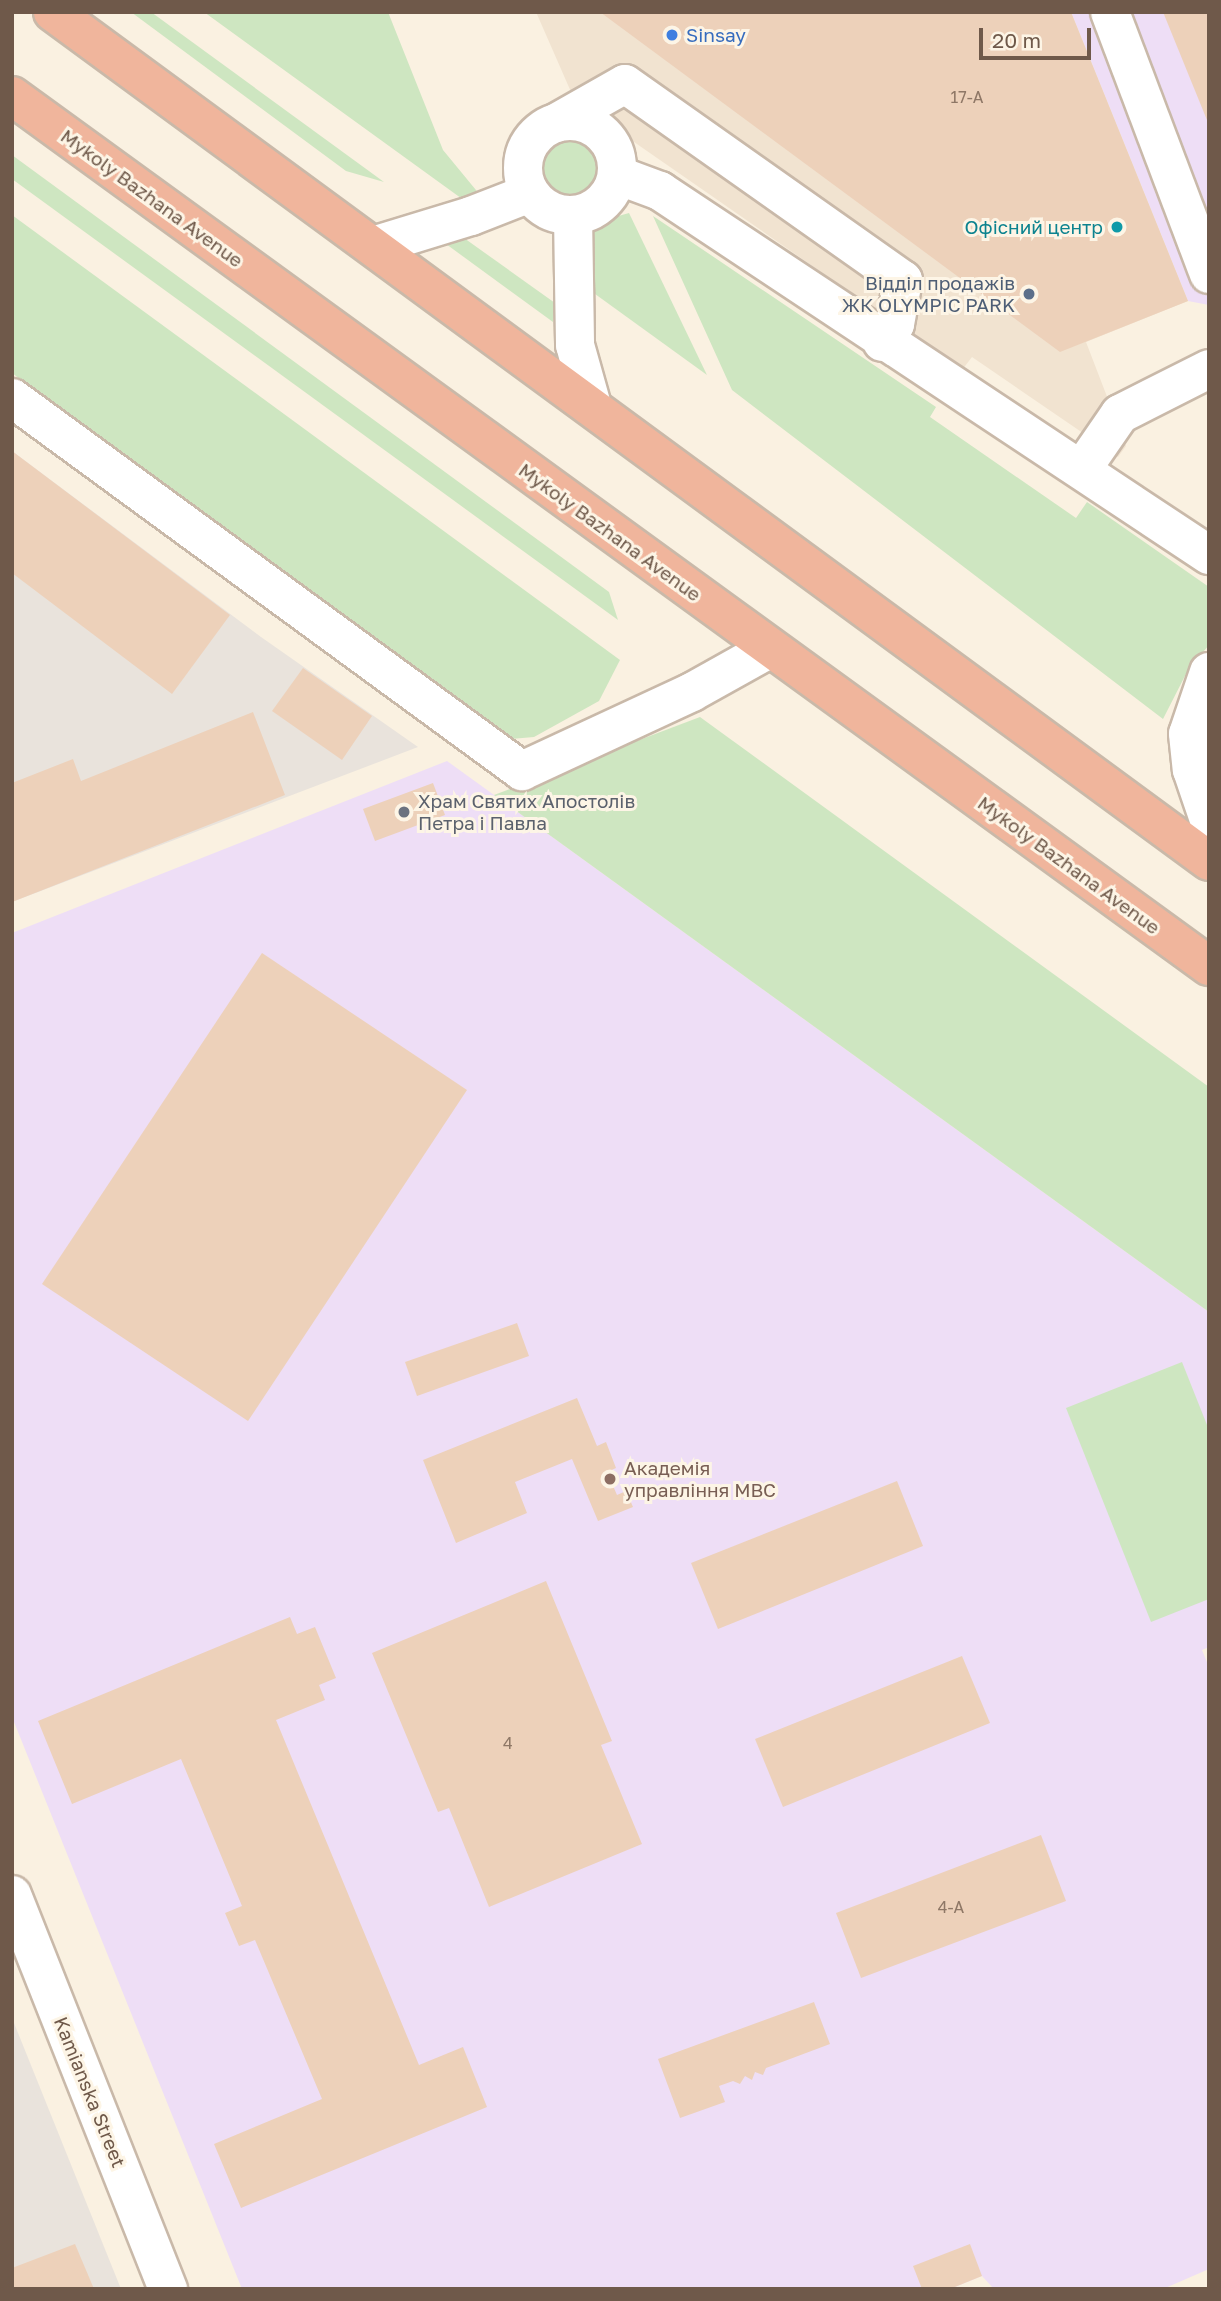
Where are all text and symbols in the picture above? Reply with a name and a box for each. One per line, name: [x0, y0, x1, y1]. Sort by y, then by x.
scale bar: [983, 14, 1095, 58]
place label: Sinsay: [686, 24, 746, 46]
marker: Sinsay: [664, 27, 680, 43]
text: 20 m: [992, 27, 1041, 53]
house number: 17-А: [950, 87, 984, 107]
street label: Mykoly Bazhana Avenue: [56, 124, 248, 272]
place label: Офісний центр: [965, 216, 1103, 238]
marker: Офісний центр: [1109, 219, 1125, 235]
place label: Відділ продажів ЖК OLYMPIC PARK: [842, 272, 1015, 316]
marker: Відділ продажів ЖК OLYMPIC PARK: [1021, 286, 1037, 302]
street label: Mykoly Bazhana Avenue: [514, 458, 706, 606]
place label: Храм Святих Апостолів Петра і Павла: [418, 790, 635, 834]
street label: Mykoly Bazhana Avenue: [973, 791, 1165, 939]
marker: Храм Святих Апостолів Петра і Павла: [396, 804, 412, 820]
place label: Академія управління МВС: [624, 1457, 776, 1501]
marker: Академія управління МВС: [602, 1471, 618, 1487]
house number: 4: [503, 1733, 513, 1753]
house number: 4-А: [938, 1897, 964, 1917]
street label: Kamianska Street: [49, 2013, 131, 2171]

